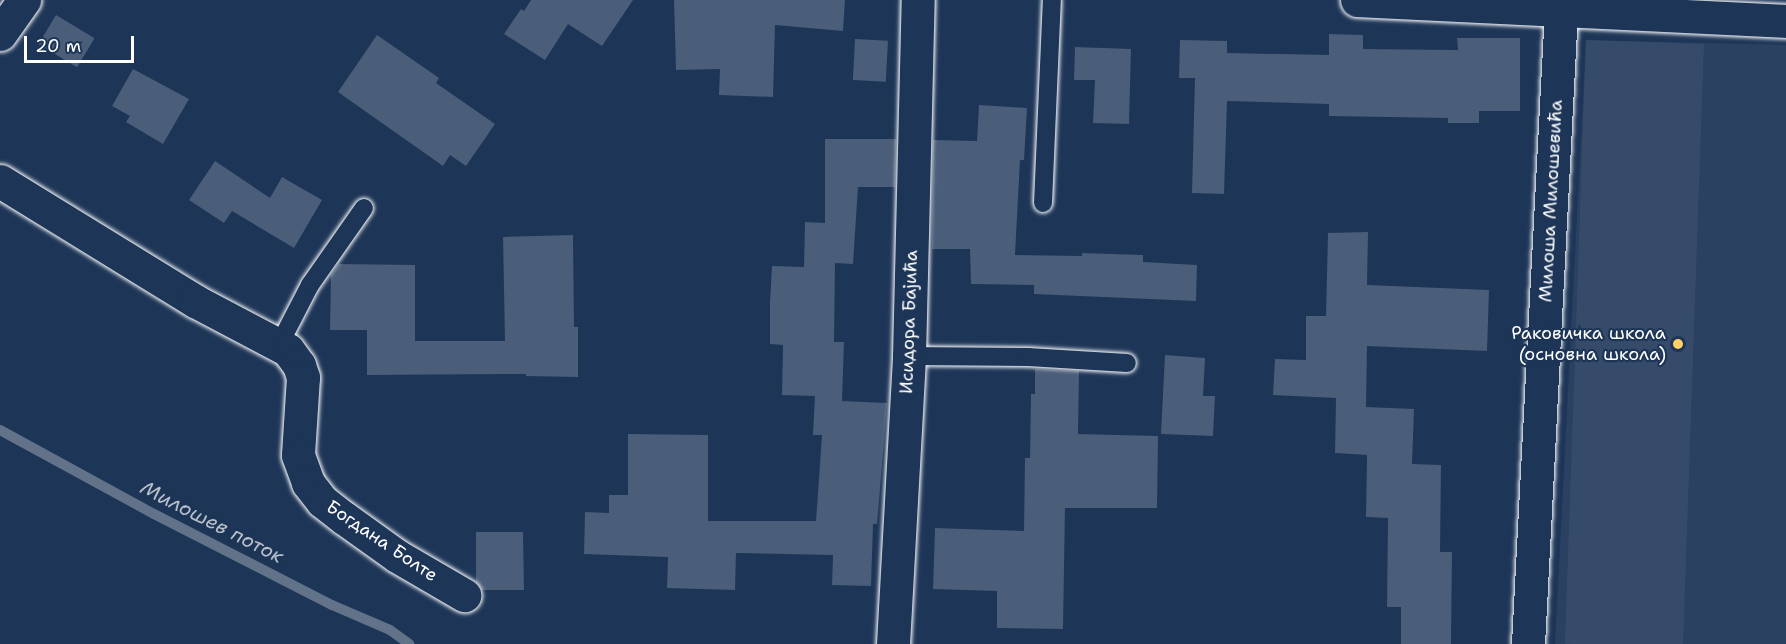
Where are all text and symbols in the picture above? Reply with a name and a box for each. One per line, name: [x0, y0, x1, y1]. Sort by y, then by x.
scale bar: [27, 24, 136, 62]
text: 20 m: [35, 34, 81, 58]
street label: Милоша Милошевића: [1535, 99, 1567, 303]
street label: Исидора Бајића: [896, 250, 922, 394]
place label: Раковичка школа (основна школа): [1511, 323, 1666, 366]
marker: Раковичка школа (основна школа): [1671, 337, 1685, 351]
water label: Милошев поток: [136, 476, 288, 568]
street label: Богдана Болте: [322, 496, 442, 586]

